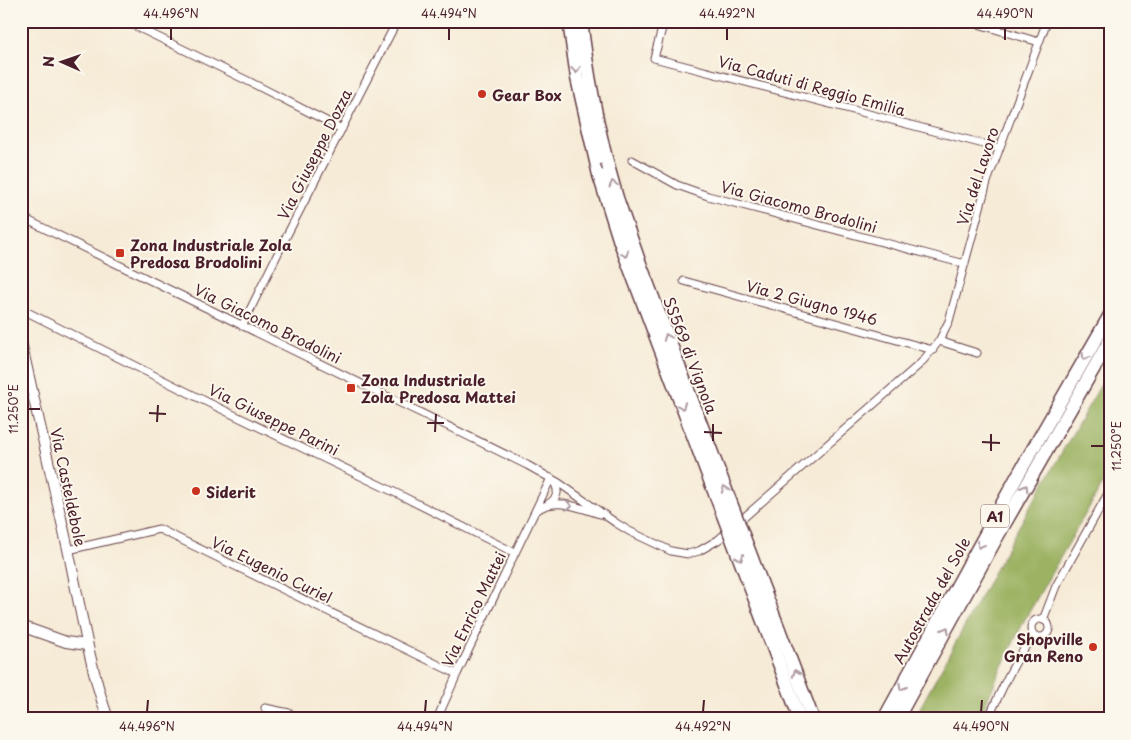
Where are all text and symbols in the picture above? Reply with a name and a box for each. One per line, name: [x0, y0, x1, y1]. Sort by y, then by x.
text: 44.496°N: [143, 4, 199, 22]
text: 44.494°N: [421, 4, 477, 22]
text: 44.492°N: [699, 4, 755, 22]
text: 44.490°N: [977, 4, 1033, 22]
north arrow: [38, 38, 88, 88]
street label: Via Caduti di Reggio Emilia: [716, 49, 909, 121]
text: N: [38, 56, 59, 67]
one-way arrow: [570, 65, 580, 74]
place label: Gear Box: [492, 83, 562, 106]
street label: Via Giuseppe Dozza: [271, 84, 357, 223]
marker: Gear Box: [476, 88, 488, 100]
street label: Via del Lavoro: [950, 124, 1004, 228]
street label: Via Giacomo Brodolini: [718, 174, 880, 238]
one-way arrow: [609, 180, 619, 188]
place label: Zona Industriale Zola Predosa Brodolini: [130, 233, 292, 273]
marker: Zona Industriale Zola Predosa Brodolini: [114, 247, 126, 259]
one-way arrow: [619, 249, 629, 258]
street label: Via 2 Giugno 1946: [744, 273, 880, 331]
street label: Via Giacomo Brodolini: [191, 277, 345, 369]
street label: SS569 di Vignola: [658, 293, 724, 417]
one-way arrow: [663, 333, 673, 342]
one-way arrow: [1081, 352, 1091, 361]
place label: Zona Industriale Zola Predosa Mattei: [361, 368, 516, 408]
street label: Via Giuseppe Parini: [205, 377, 343, 461]
marker: Zona Industriale Zola Predosa Mattei: [345, 382, 357, 394]
text: 11.250°E: [4, 384, 22, 434]
one-way arrow: [676, 401, 687, 410]
text: 11.250°E: [1107, 421, 1125, 471]
street label: Via Casteldebole: [45, 425, 93, 549]
place label: Siderit: [206, 480, 256, 503]
one-way arrow: [1019, 484, 1029, 493]
marker: Siderit: [190, 485, 202, 497]
one-way arrow: [721, 485, 732, 494]
one-way arrow: [565, 500, 574, 511]
road number: A1: [981, 504, 1009, 528]
street label: Via Eugenio Curiel: [208, 530, 336, 608]
street label: Autostrada del Sole: [886, 532, 976, 668]
one-way arrow: [976, 539, 986, 548]
street label: Via Enrico Mattei: [435, 547, 511, 671]
one-way arrow: [733, 553, 744, 562]
one-way arrow: [940, 626, 950, 635]
place label: Shopville Gran Reno: [1004, 627, 1083, 667]
marker: Shopville Gran Reno: [1087, 641, 1099, 653]
one-way arrow: [792, 669, 802, 678]
one-way arrow: [898, 682, 908, 691]
text: 44.496°N: [119, 717, 175, 735]
text: 44.494°N: [397, 717, 453, 735]
text: 44.492°N: [675, 717, 731, 735]
text: 44.490°N: [953, 717, 1009, 735]

